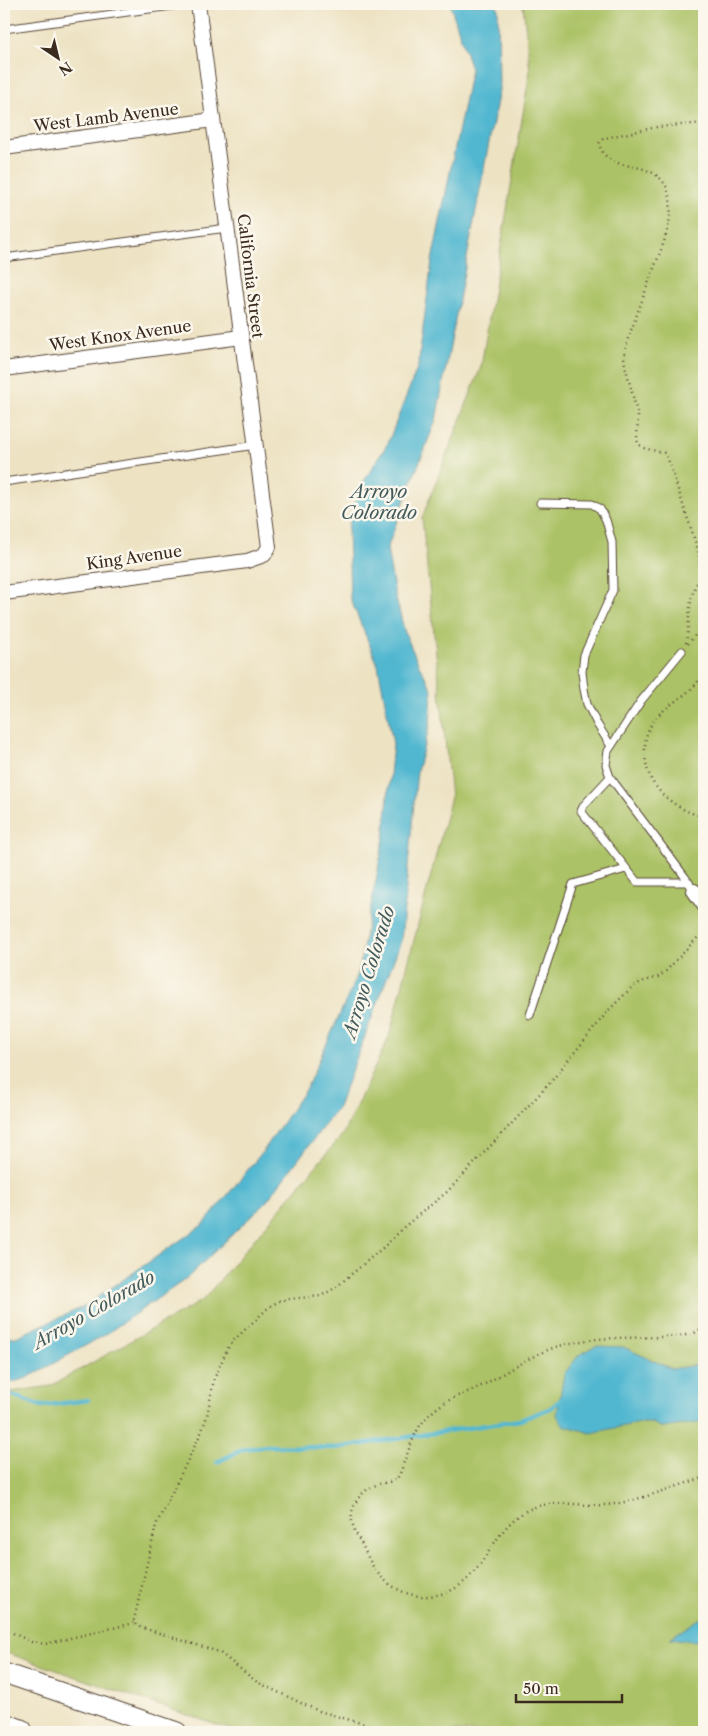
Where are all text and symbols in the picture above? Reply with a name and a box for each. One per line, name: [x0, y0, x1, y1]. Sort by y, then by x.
north arrow: [32, 32, 82, 82]
text: N: [55, 58, 76, 80]
street label: West Lamb Avenue: [31, 98, 180, 136]
street label: California Street: [233, 213, 269, 340]
street label: West Knox Avenue: [47, 315, 192, 355]
water label: Arroyo Colorado: [341, 481, 417, 524]
street label: King Avenue: [85, 540, 183, 574]
water label: Arroyo Colorado: [338, 903, 400, 1044]
water label: Arroyo Colorado: [26, 1266, 159, 1355]
scale bar: [516, 1671, 622, 1703]
text: 50 m: [523, 1679, 559, 1698]

